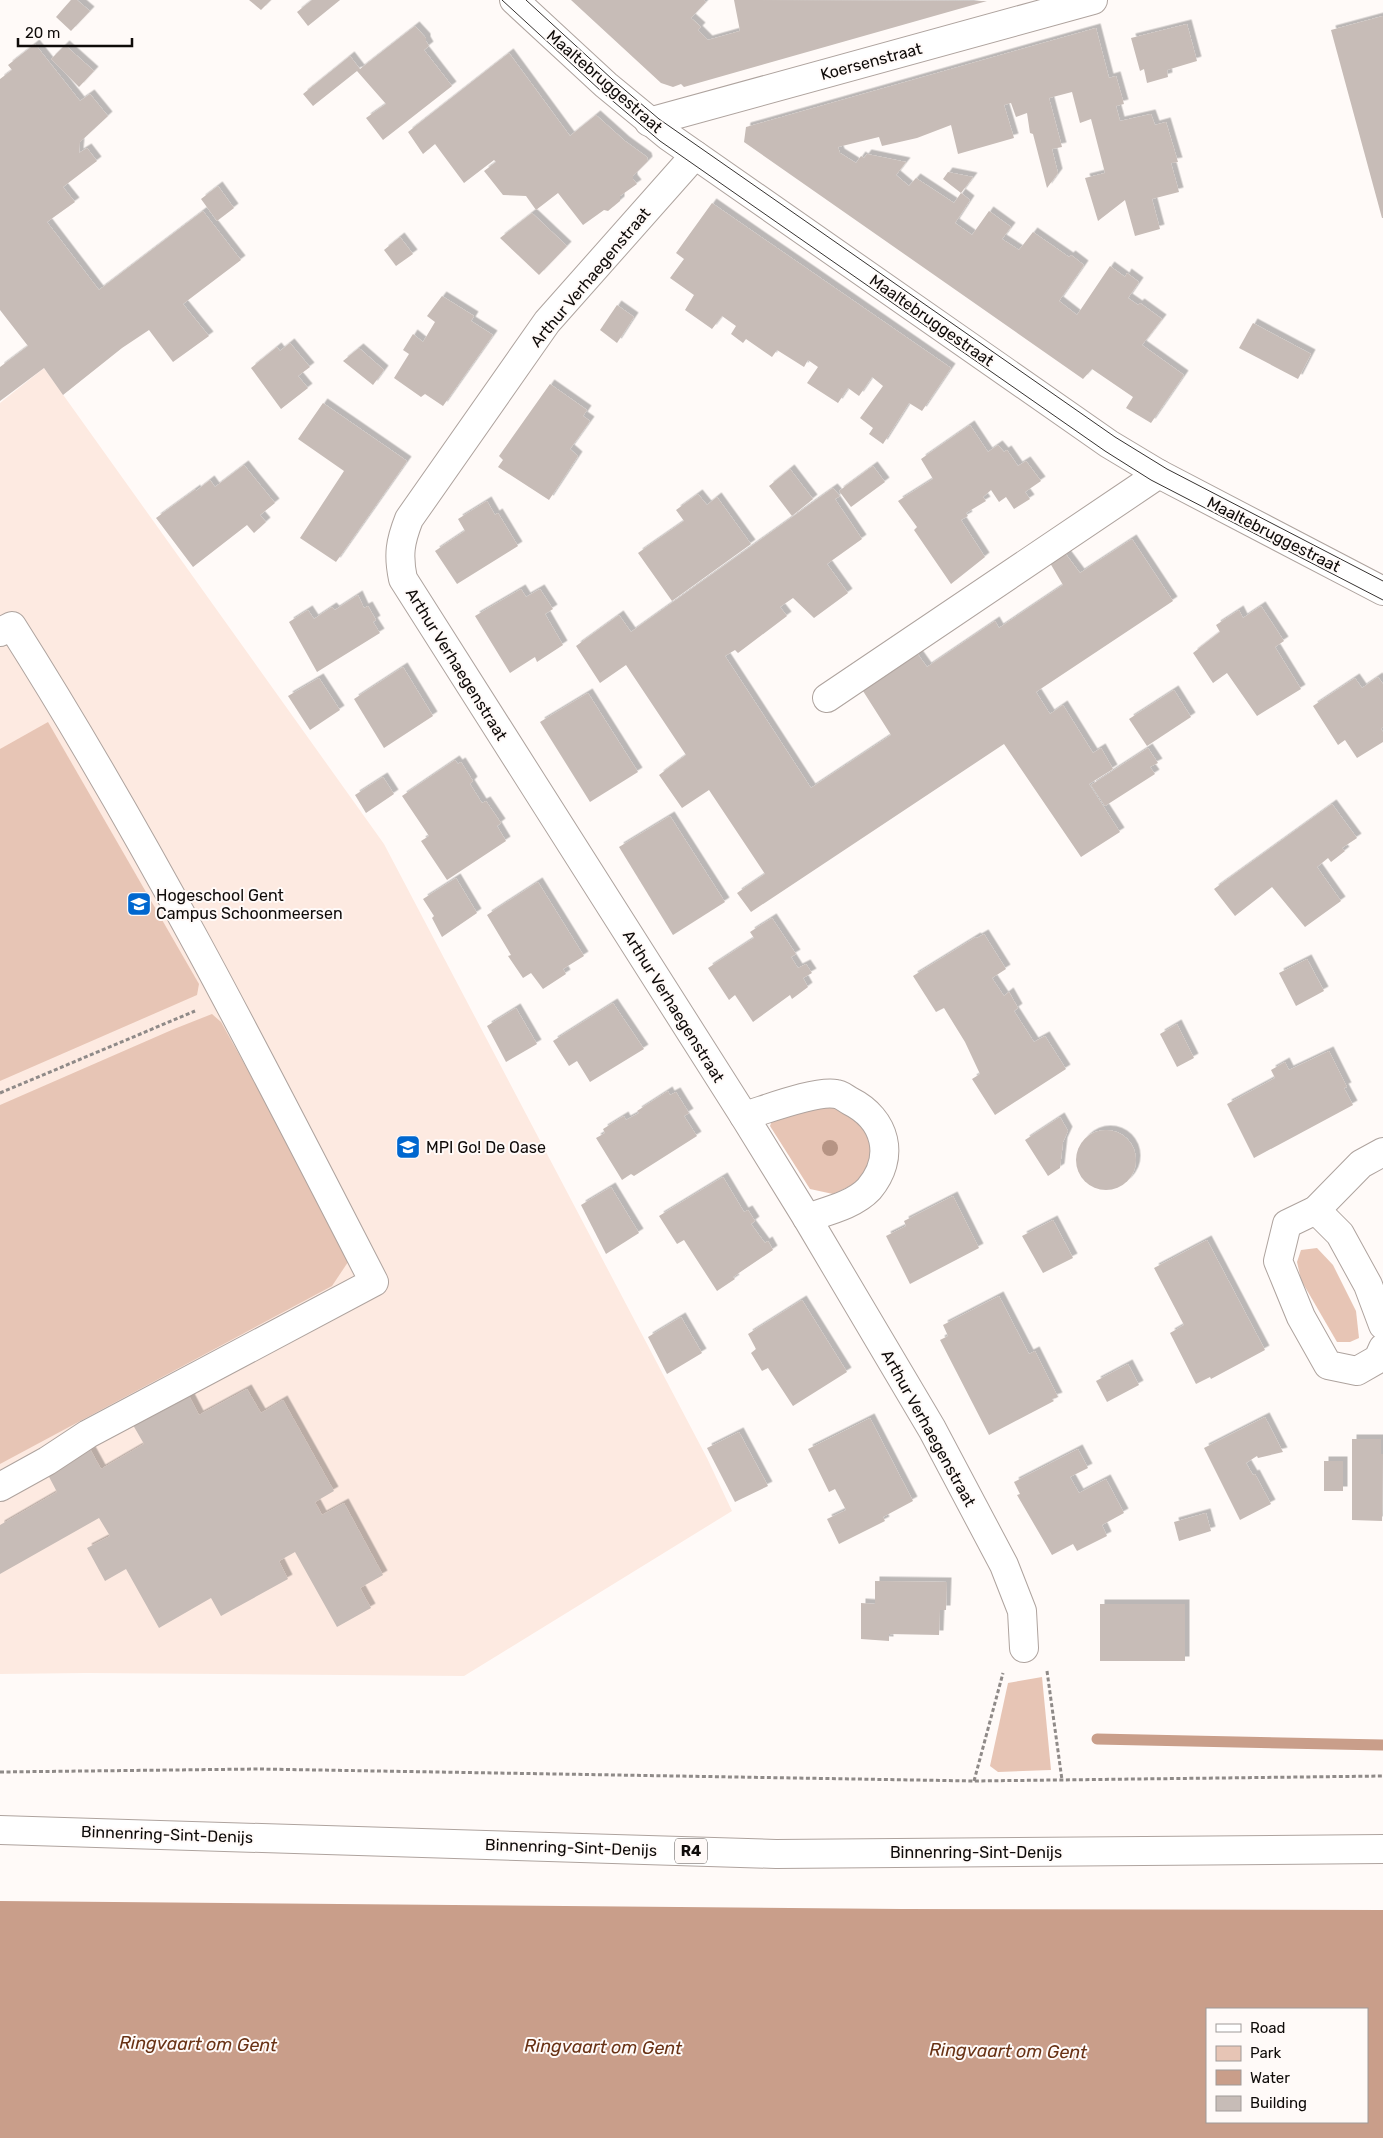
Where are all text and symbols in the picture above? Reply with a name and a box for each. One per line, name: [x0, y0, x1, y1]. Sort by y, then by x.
scale bar: [18, 15, 131, 47]
text: 20 m: [25, 24, 60, 42]
street label: Maaltebruggestraat: [543, 26, 666, 137]
street label: Koersenstraat: [818, 39, 924, 84]
street label: Arthur Verhaegenstraat: [526, 204, 654, 351]
street label: Maaltebruggestraat: [866, 270, 997, 370]
street label: Maaltebruggestraat: [1204, 493, 1344, 576]
street label: Arthur Verhaegenstraat: [402, 584, 511, 744]
place label: Hogeschool Gent Campus Schoonmeersen: [156, 886, 343, 923]
school or university icon: Hogeschool Gent Campus Schoonmeersen: [126, 891, 152, 917]
street label: Arthur Verhaegenstraat: [619, 926, 728, 1086]
school or university icon: MPI Go! De Oase: [395, 1134, 421, 1160]
place label: MPI Go! De Oase: [426, 1138, 546, 1157]
street label: Arthur Verhaegenstraat: [878, 1347, 980, 1510]
street label: Binnenring-Sint-Denijs: [81, 1822, 253, 1847]
street label: Binnenring-Sint-Denijs: [485, 1835, 657, 1860]
road number: R4: [675, 1838, 707, 1864]
street label: Binnenring-Sint-Denijs: [890, 1843, 1062, 1862]
legend: [1206, 2008, 1368, 2123]
text: Road: [1250, 2019, 1286, 2037]
water label: Ringvaart om Gent: [119, 2032, 278, 2056]
water label: Ringvaart om Gent: [524, 2035, 683, 2059]
water label: Ringvaart om Gent: [929, 2039, 1088, 2063]
text: Park: [1250, 2044, 1281, 2062]
text: Water: [1250, 2069, 1290, 2087]
text: Building: [1250, 2094, 1307, 2112]

